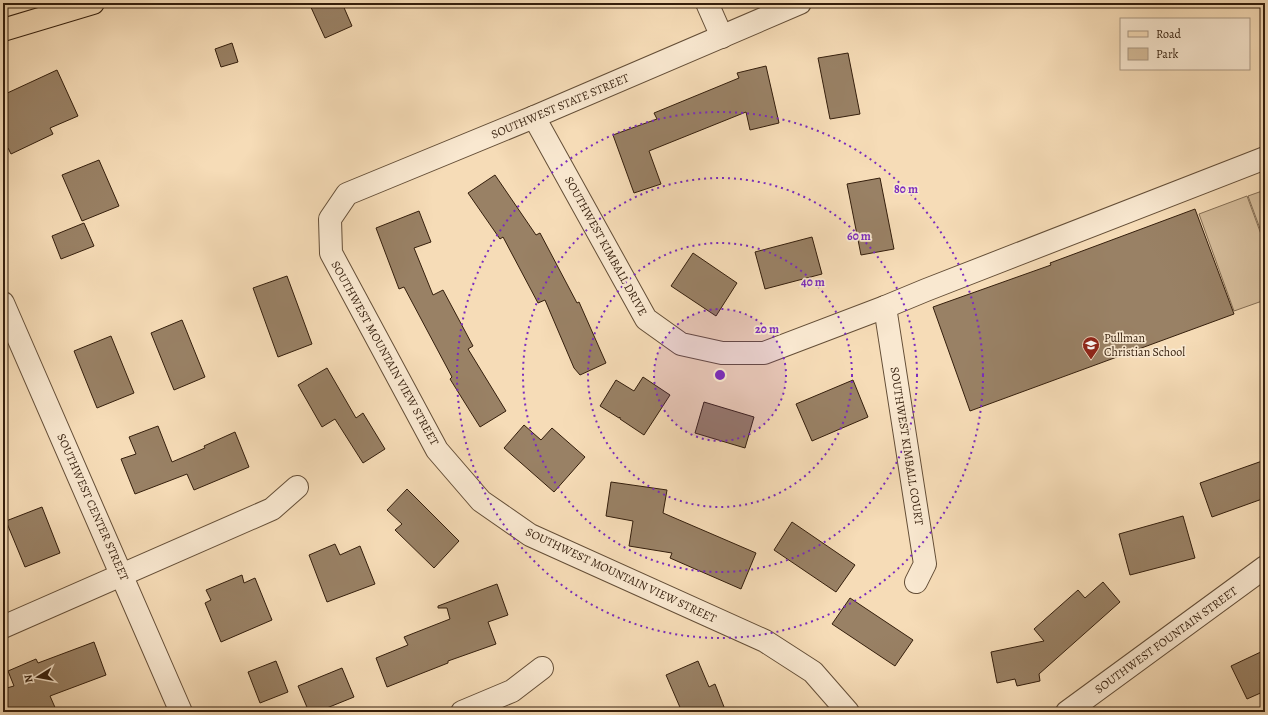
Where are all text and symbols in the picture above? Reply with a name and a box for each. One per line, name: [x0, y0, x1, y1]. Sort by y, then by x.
legend: [1120, 18, 1250, 70]
text: Road: [1156, 26, 1182, 42]
text: Park: [1156, 46, 1179, 62]
street label: SOUTHWEST STATE STREET: [489, 69, 632, 142]
street label: SOUTHWEST KIMBALL DRIVE: [561, 173, 651, 319]
text: 80 m: [894, 181, 918, 197]
text: 60 m: [847, 228, 871, 244]
street label: SOUTHWEST MOUNTAIN VIEW STREET: [327, 258, 443, 449]
text: 40 m: [801, 274, 825, 290]
text: 20 m: [755, 321, 779, 337]
place label: Pullman Christian School: [1104, 330, 1185, 360]
school or university icon: Pullman Christian School: [1081, 335, 1101, 360]
street label: SOUTHWEST KIMBALL COURT: [887, 366, 928, 527]
centre of rings: [713, 368, 727, 382]
street label: SOUTHWEST CENTER STREET: [53, 431, 133, 583]
street label: SOUTHWEST MOUNTAIN VIEW STREET: [523, 524, 719, 627]
street label: SOUTHWEST FOUNTAIN STREET: [1092, 583, 1241, 697]
north arrow: [18, 657, 58, 697]
text: N: [21, 673, 37, 684]

